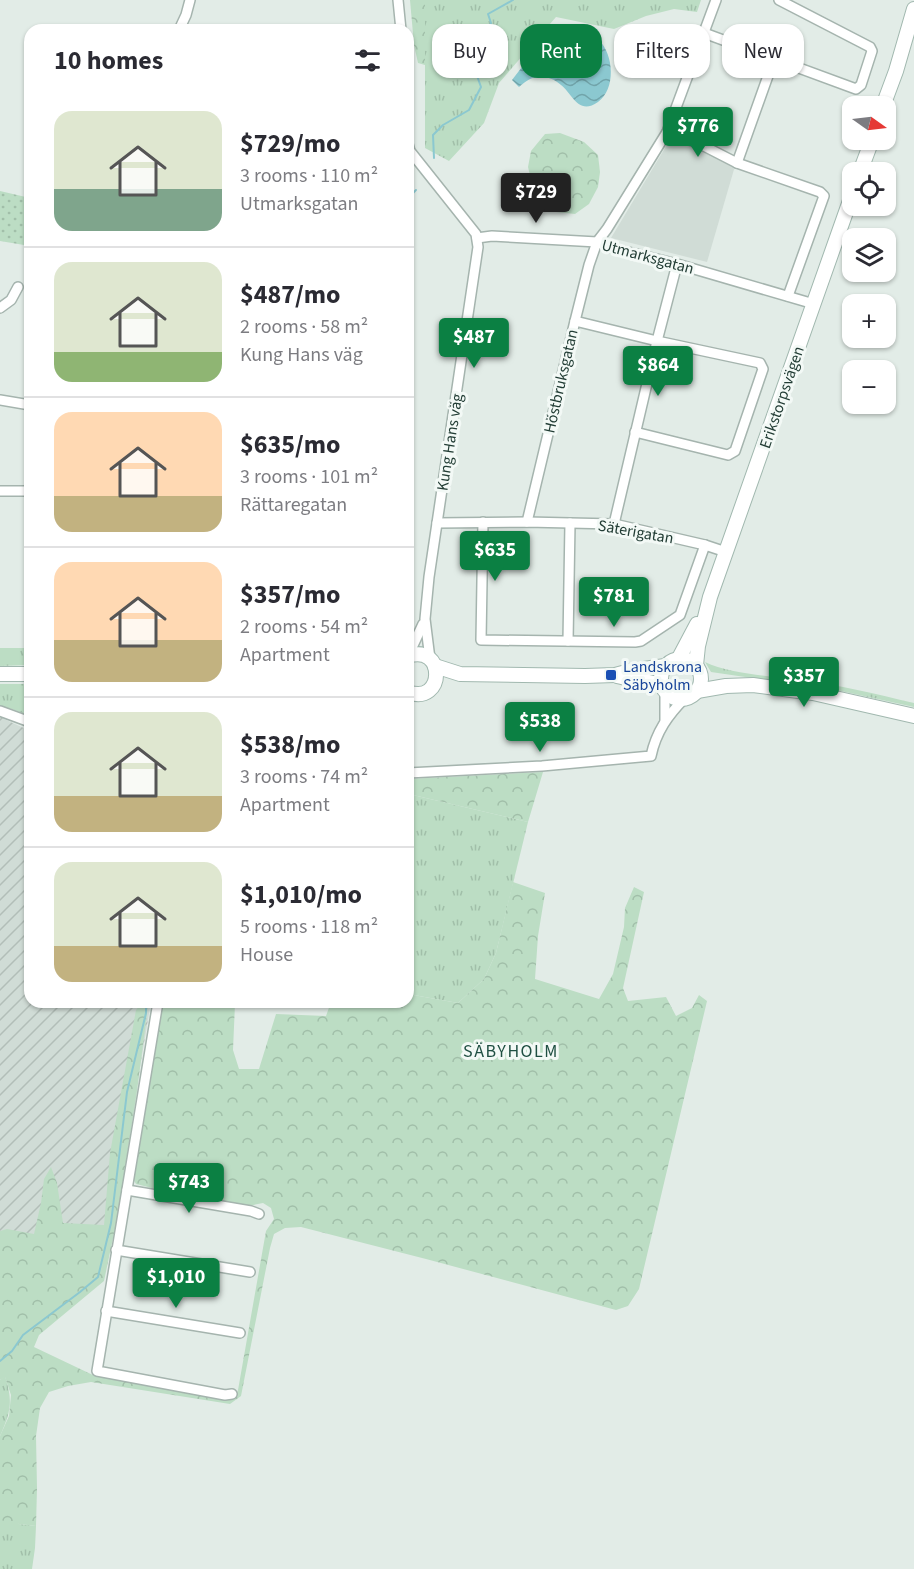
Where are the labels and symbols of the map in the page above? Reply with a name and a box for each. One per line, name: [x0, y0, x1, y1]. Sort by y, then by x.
north arrow: [842, 96, 896, 150]
pin: $776: [662, 107, 734, 158]
pin: $729: [500, 173, 572, 224]
street label: Utmarksgatan: [599, 234, 696, 280]
pin: $487: [438, 318, 510, 369]
street label: Höstbruksgatan: [538, 327, 584, 435]
street label: Erikstorpsvägen: [754, 343, 810, 451]
pin: $864: [622, 346, 694, 397]
street label: Kung Hans väg: [431, 392, 469, 492]
street label: Säterigatan: [596, 515, 675, 549]
pin: $635: [459, 531, 531, 582]
pin: $781: [578, 577, 650, 628]
place label: Landskrona Säbyholm: [623, 656, 702, 696]
pin: $357: [768, 657, 840, 708]
marker: Landskrona Säbyholm: [604, 668, 618, 682]
pin: $538: [504, 702, 576, 753]
district label: SÄBYHOLM: [463, 1039, 559, 1064]
pin: $743: [153, 1163, 225, 1214]
pin: $1,010: [127, 1258, 225, 1309]

